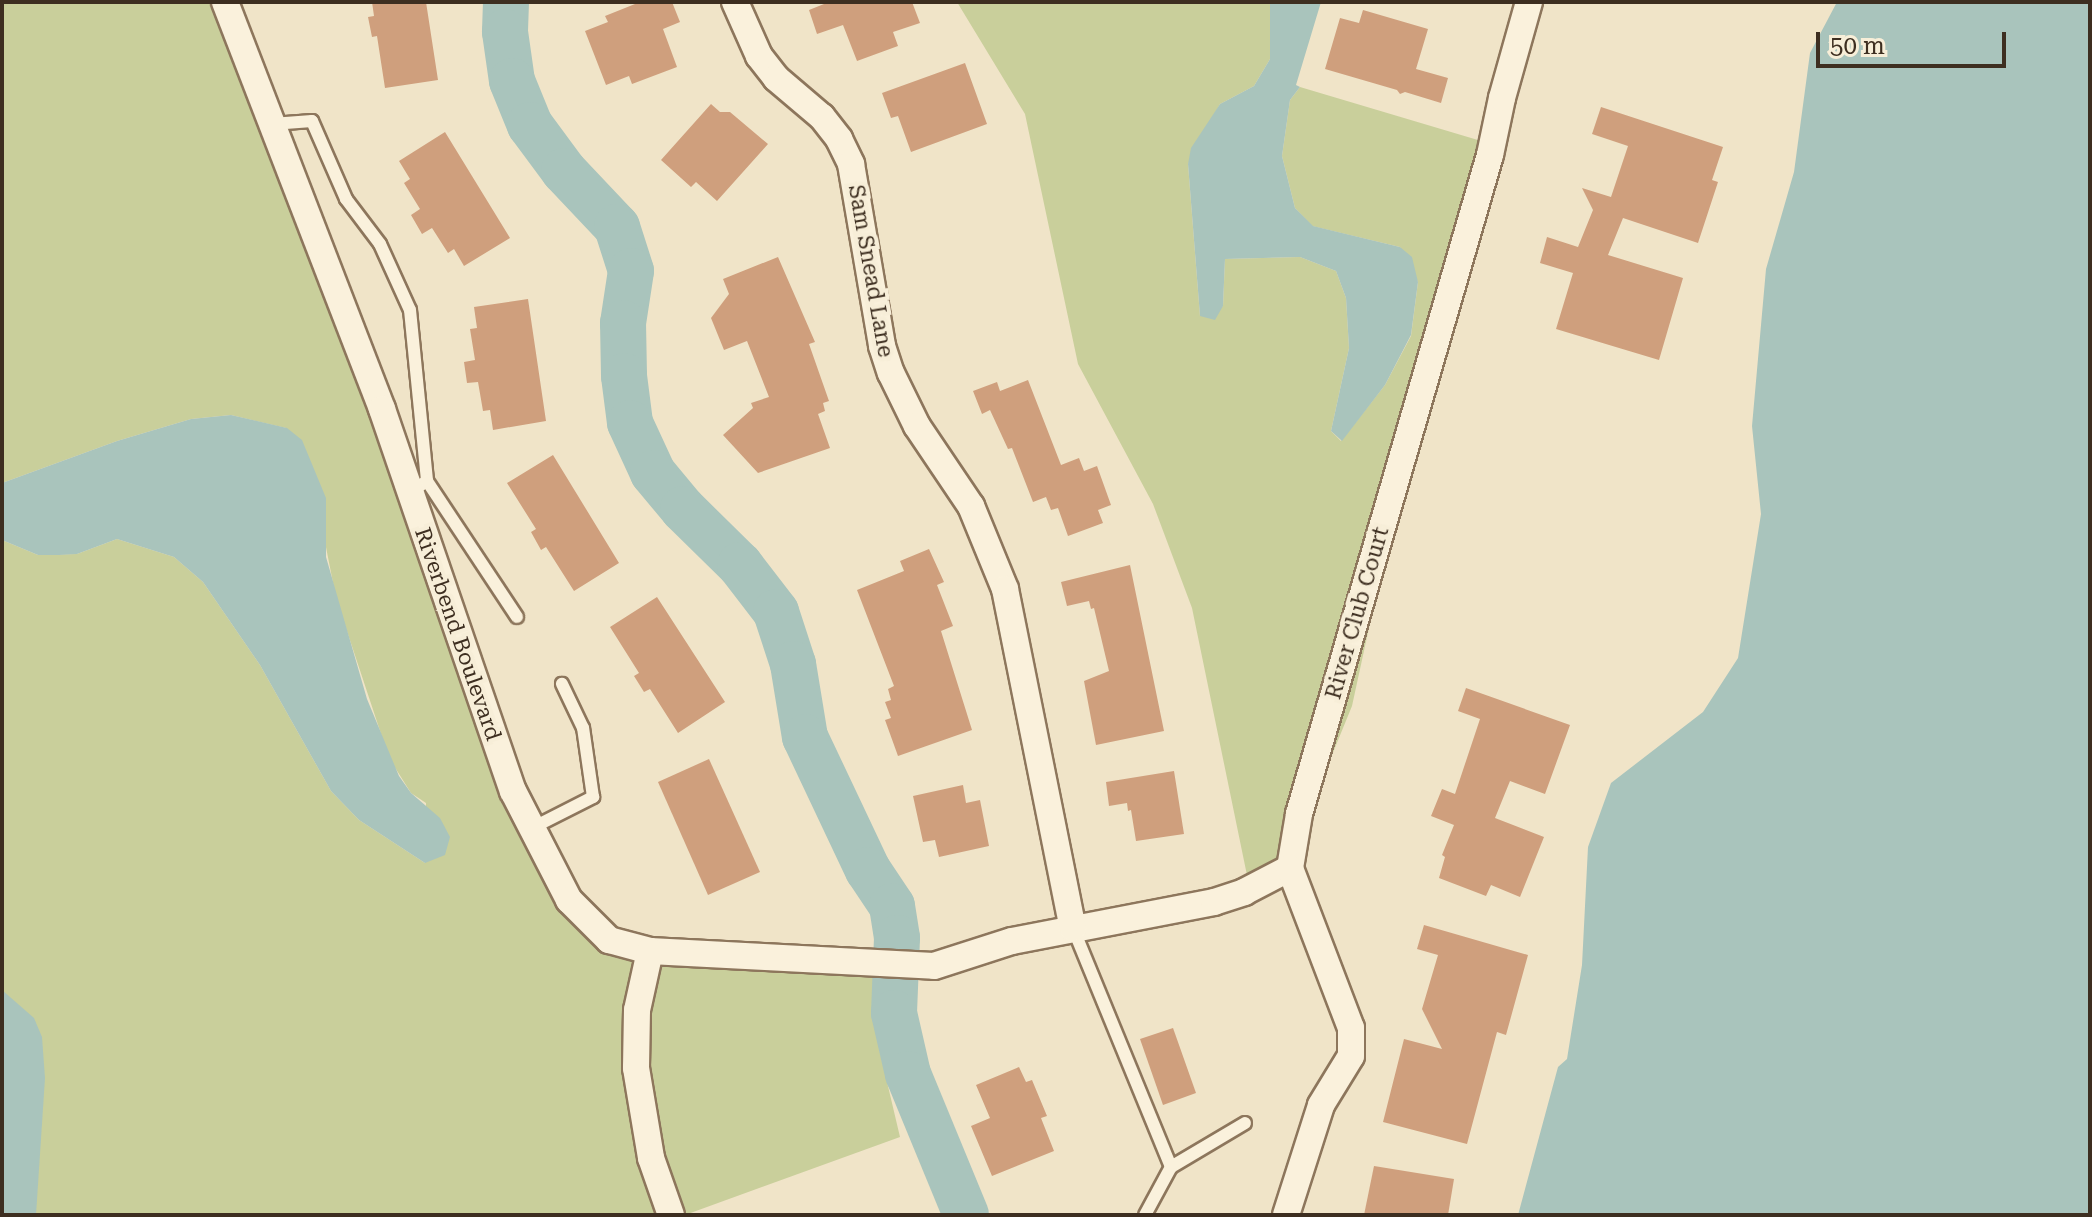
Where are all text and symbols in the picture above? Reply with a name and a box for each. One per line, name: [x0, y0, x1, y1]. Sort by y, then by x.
scale bar: [1820, 16, 2010, 66]
text: 50 m: [1830, 32, 1885, 60]
street label: Sam Snead Lane: [843, 183, 899, 359]
street label: Riverbend Boulevard: [409, 524, 507, 744]
street label: River Club Court: [1320, 524, 1394, 702]

